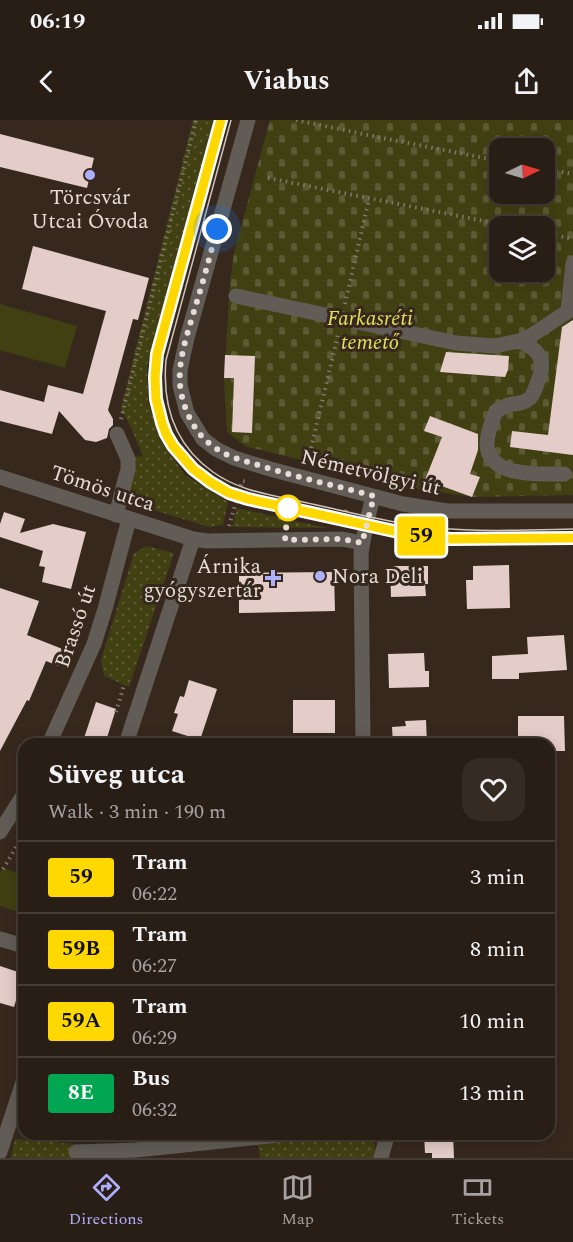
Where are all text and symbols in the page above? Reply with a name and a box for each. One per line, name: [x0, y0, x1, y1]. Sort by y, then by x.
text: 06:19: [30, 5, 85, 38]
text: Viabus: [243, 60, 330, 102]
icon: back: [30, 65, 63, 98]
icon: share: [510, 65, 543, 98]
north arrow: [489, 138, 555, 204]
map controls: [489, 138, 555, 282]
marker: Törcsvár Utcai Óvoda: [83, 168, 97, 182]
place label: Törcsvár Utcai Óvoda: [31, 182, 149, 238]
your location: [202, 214, 232, 244]
button: layers: [489, 216, 555, 282]
park label: Farkasréti temető: [327, 303, 413, 359]
street label: Németvölgyi út: [298, 441, 444, 505]
street label: Tömös utca: [47, 457, 160, 521]
unlabelled marker: [275, 495, 301, 521]
line badge: 59: [394, 516, 448, 556]
text: 59: [409, 520, 433, 552]
place label: Árnika gyógyszertár: [143, 551, 262, 607]
place label: Nora Deli: [332, 561, 423, 593]
marker: Nora Deli: [313, 569, 327, 583]
marker: Árnika gyógyszertár: [266, 571, 280, 585]
street label: Brassó út: [47, 580, 105, 672]
text: Süveg utca: [48, 753, 185, 796]
button: heart: [462, 758, 525, 821]
text: Walk · 3 min · 190 m: [48, 797, 226, 827]
text: Tram: [132, 846, 187, 879]
text: 59: [69, 861, 93, 893]
text: 3 min: [470, 861, 525, 894]
text: 06:22: [132, 879, 177, 909]
text: Tram: [132, 918, 187, 951]
text: 59B: [62, 933, 100, 965]
text: 8 min: [470, 933, 525, 966]
text: 06:27: [132, 951, 177, 981]
text: Tram: [132, 990, 187, 1023]
text: 59A: [61, 1005, 101, 1037]
text: 10 min: [459, 1005, 525, 1038]
text: 06:29: [132, 1023, 177, 1053]
text: Bus: [132, 1062, 170, 1095]
text: 8E: [68, 1077, 94, 1109]
text: 13 min: [459, 1077, 525, 1110]
text: 06:32: [132, 1095, 177, 1125]
tab: Directions: [69, 1171, 144, 1231]
tab: Map: [281, 1171, 314, 1231]
tab: Tickets: [452, 1171, 504, 1231]

